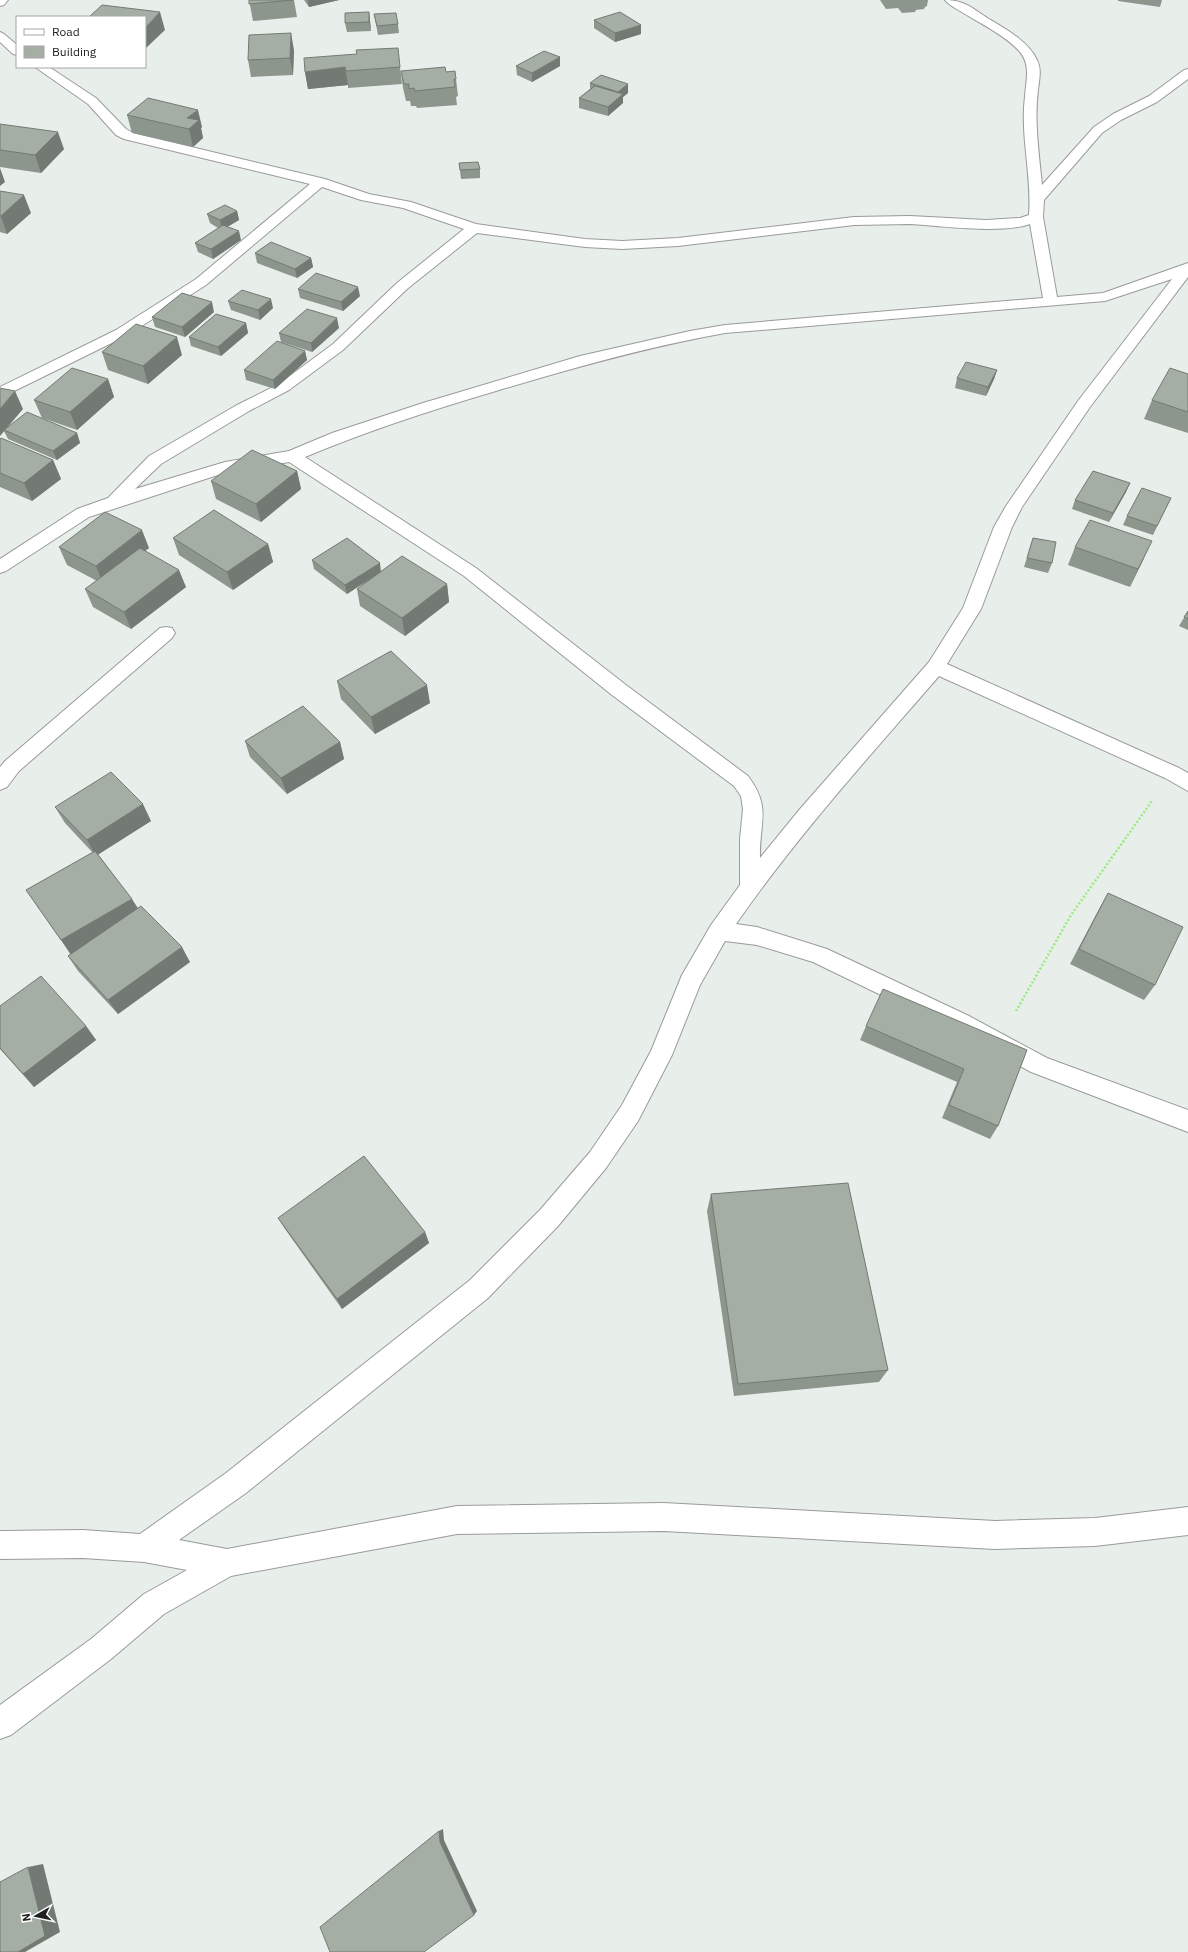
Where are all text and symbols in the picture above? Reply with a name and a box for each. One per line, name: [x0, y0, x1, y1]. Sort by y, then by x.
legend: [16, 16, 146, 68]
text: Road: [52, 24, 80, 39]
text: Building: [52, 44, 97, 59]
north arrow: [16, 1896, 56, 1936]
text: N: [19, 1913, 34, 1923]

